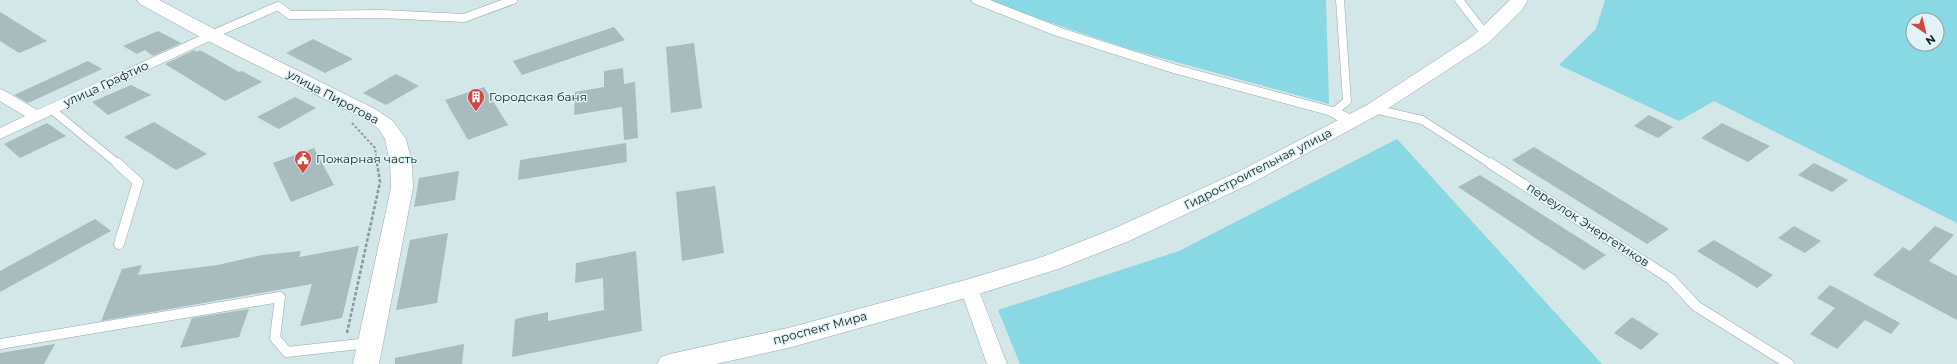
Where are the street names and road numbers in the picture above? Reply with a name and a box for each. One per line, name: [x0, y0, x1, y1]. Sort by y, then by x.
street label: улица Графтио: [60, 57, 151, 110]
street label: улица Пирогова: [284, 66, 382, 127]
street label: Гидростроительная улица: [1181, 125, 1334, 212]
street label: переулок Энергетиков: [1524, 179, 1652, 270]
street label: проспект Мира: [771, 308, 869, 347]

